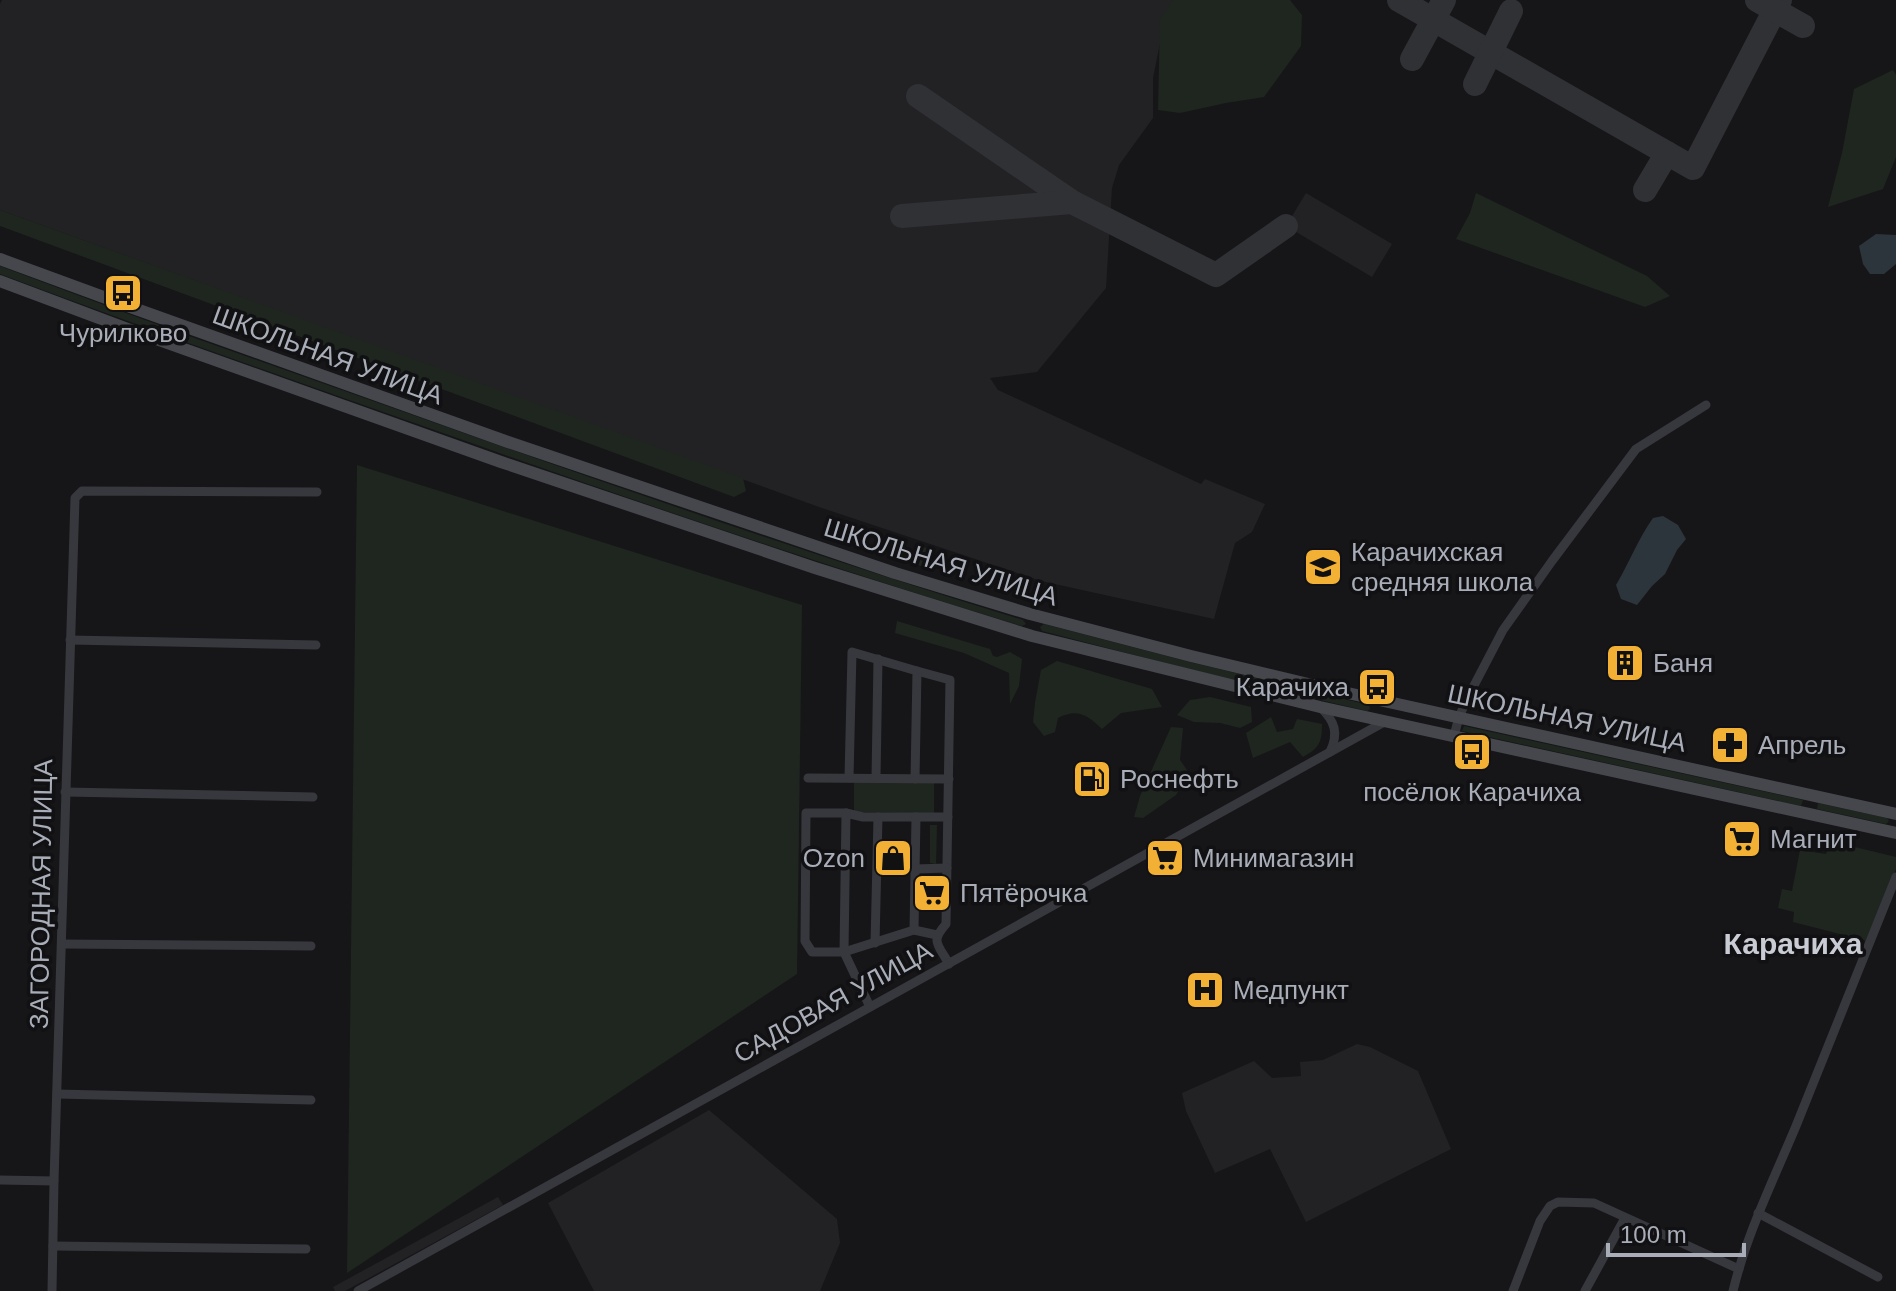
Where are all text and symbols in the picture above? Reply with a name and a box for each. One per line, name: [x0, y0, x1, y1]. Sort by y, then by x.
bus stop icon: Чурилково: [102, 272, 144, 314]
street label: ШКОЛЬНАЯ УЛИЦА: [209, 299, 448, 411]
place label: Чурилково: [59, 318, 187, 348]
street label: ШКОЛЬНАЯ УЛИЦА: [820, 512, 1062, 612]
place label: Карачихская средняя школа: [1351, 537, 1534, 597]
school or university icon: Карачихская средняя школа: [1302, 546, 1344, 588]
building icon: Баня: [1604, 642, 1646, 684]
place label: Баня: [1653, 648, 1713, 678]
bus stop icon: Карачиха: [1356, 666, 1398, 708]
place label: Карачиха: [1236, 672, 1350, 702]
street label: ШКОЛЬНАЯ УЛИЦА: [1445, 678, 1690, 758]
pharmacy icon: Апрель: [1709, 724, 1751, 766]
place label: Апрель: [1758, 730, 1846, 760]
bus stop icon: посёлок Карачиха: [1451, 731, 1493, 773]
street label: ЗАГОРОДНАЯ УЛИЦА: [24, 758, 58, 1029]
fuel station icon: Роснефть: [1071, 758, 1113, 800]
place label: Роснефть: [1120, 764, 1239, 794]
place label: посёлок Карачиха: [1363, 777, 1581, 807]
supermarket icon: Магнит: [1721, 818, 1763, 860]
place label: Магнит: [1770, 824, 1857, 854]
shop icon: Ozon: [872, 837, 914, 879]
supermarket icon: Минимагазин: [1144, 837, 1186, 879]
place label: Ozon: [803, 843, 865, 873]
place label: Минимагазин: [1193, 843, 1354, 873]
supermarket icon: Пятёрочка: [911, 872, 953, 914]
place label: Пятёрочка: [960, 878, 1088, 908]
district label: Карачиха: [1724, 927, 1863, 960]
street label: САДОВАЯ УЛИЦА: [729, 935, 938, 1069]
hospital icon: Медпункт: [1184, 969, 1226, 1011]
place label: Медпункт: [1233, 975, 1349, 1005]
scale bar: [1608, 1207, 1744, 1257]
text: 100 m: [1620, 1221, 1687, 1248]

